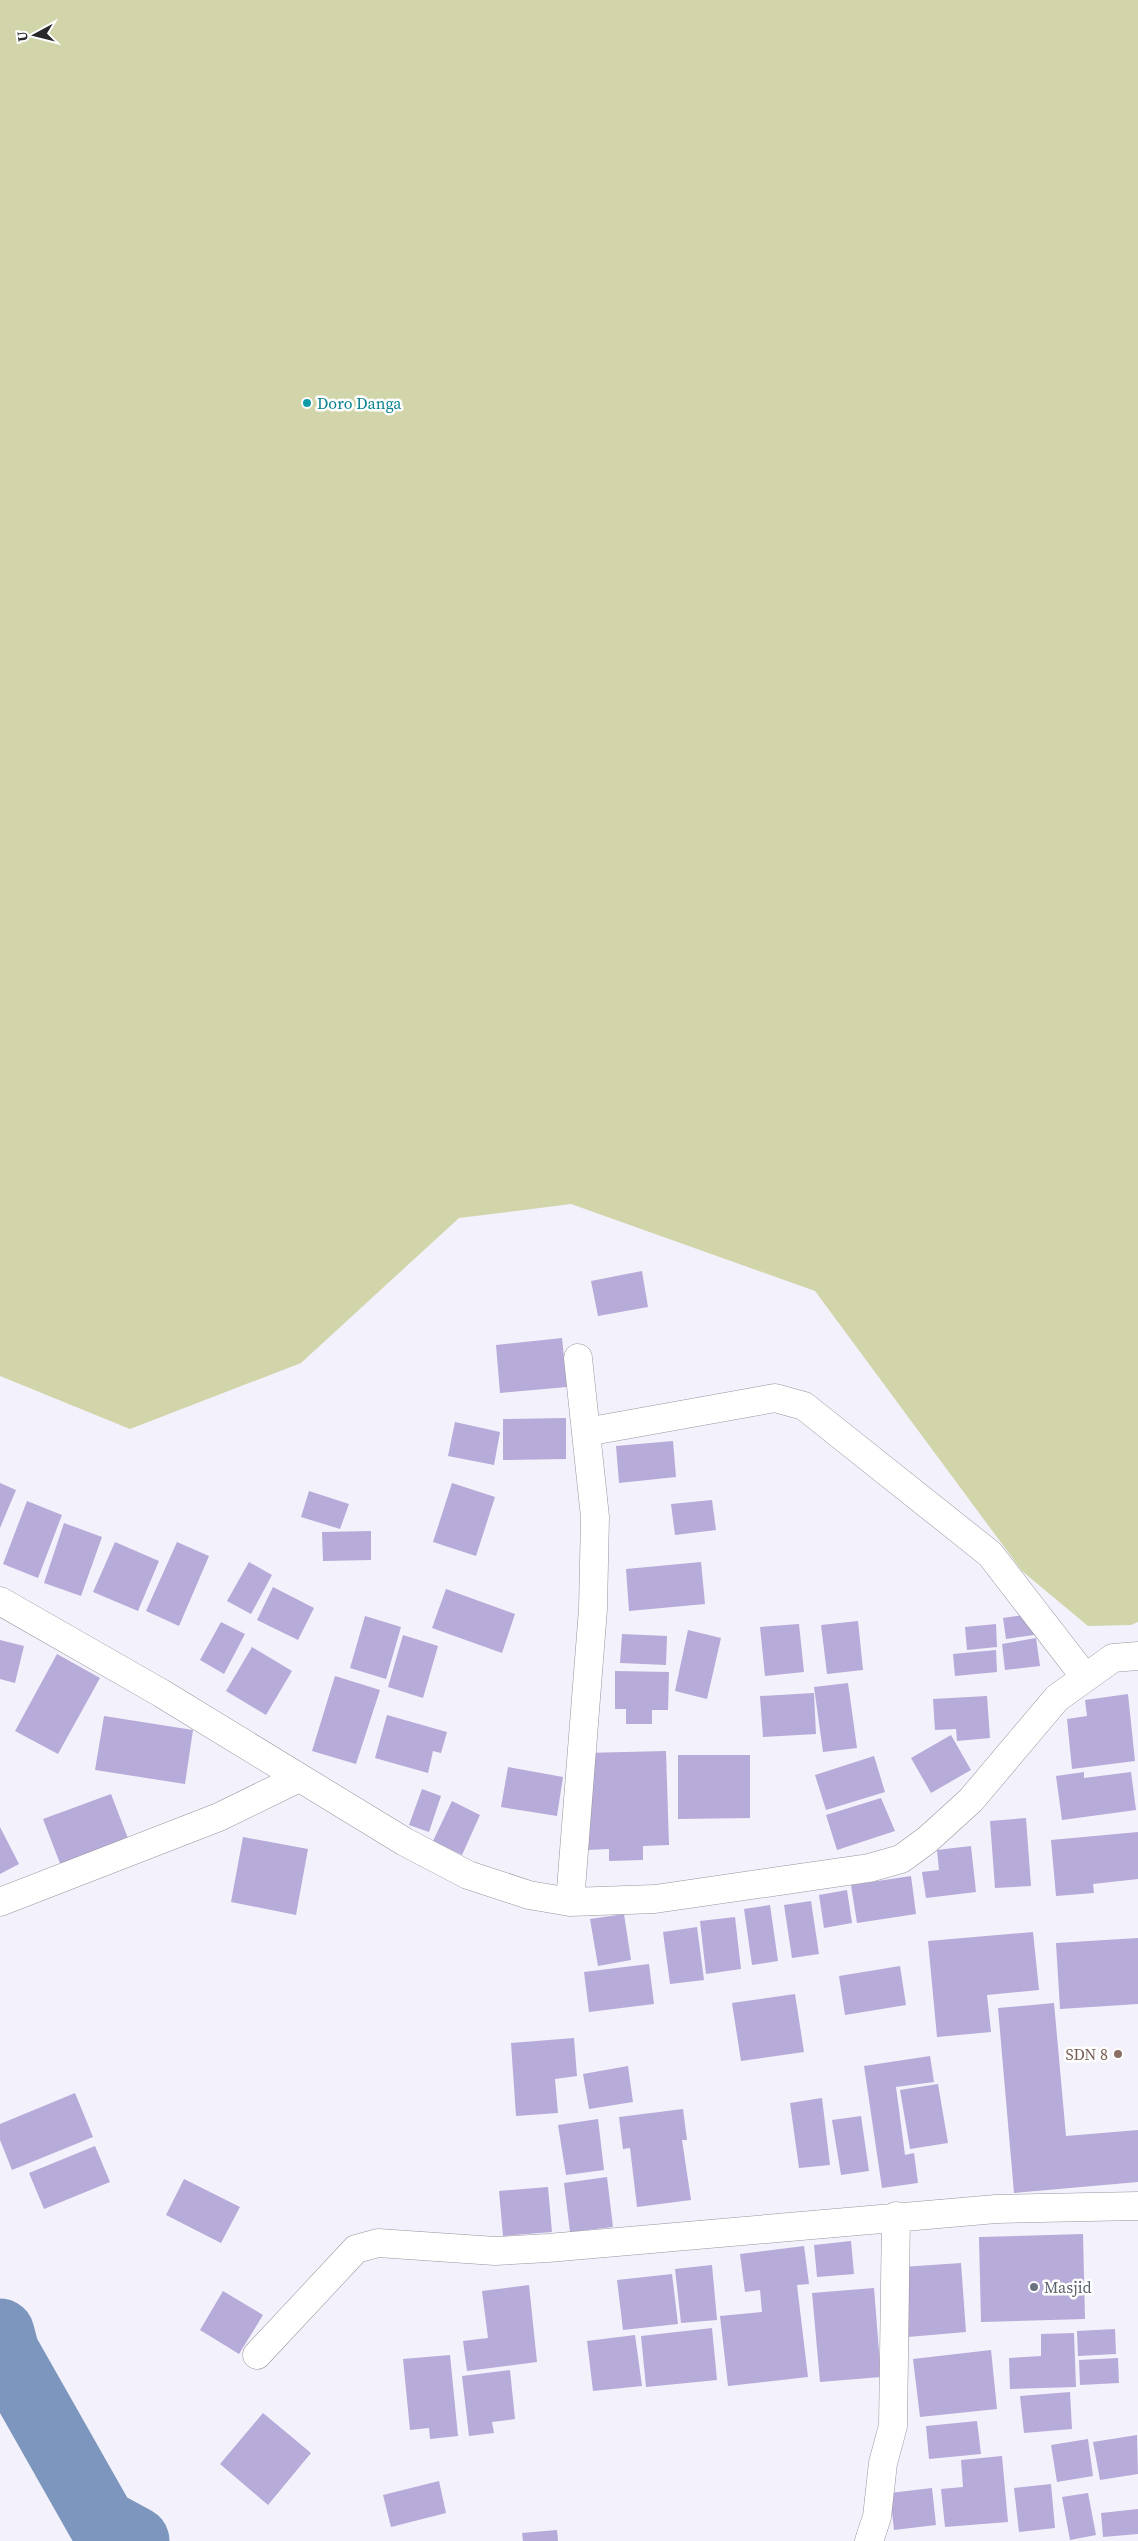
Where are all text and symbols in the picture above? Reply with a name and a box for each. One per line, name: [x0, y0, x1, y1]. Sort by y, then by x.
north arrow: [10, 10, 60, 60]
text: U: [12, 30, 33, 43]
place label: Doro Danga: [317, 392, 402, 414]
marker: Doro Danga: [301, 397, 313, 409]
place label: SDN 8: [1065, 2043, 1108, 2065]
marker: SDN 8: [1112, 2048, 1124, 2060]
place label: Masjid: [1044, 2276, 1091, 2298]
marker: Masjid: [1028, 2281, 1040, 2293]

